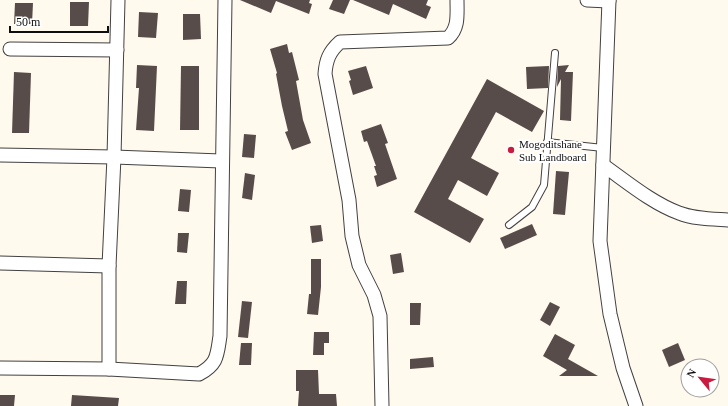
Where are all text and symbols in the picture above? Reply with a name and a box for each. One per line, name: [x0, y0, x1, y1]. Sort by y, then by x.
scale bar: [10, 8, 108, 34]
text: 50 m: [16, 15, 41, 29]
place label: Mogoditshane Sub Landboard: [519, 138, 587, 163]
marker: Mogoditshane Sub Landboard: [506, 145, 516, 155]
north arrow: [680, 358, 720, 398]
text: N: [684, 367, 698, 380]

